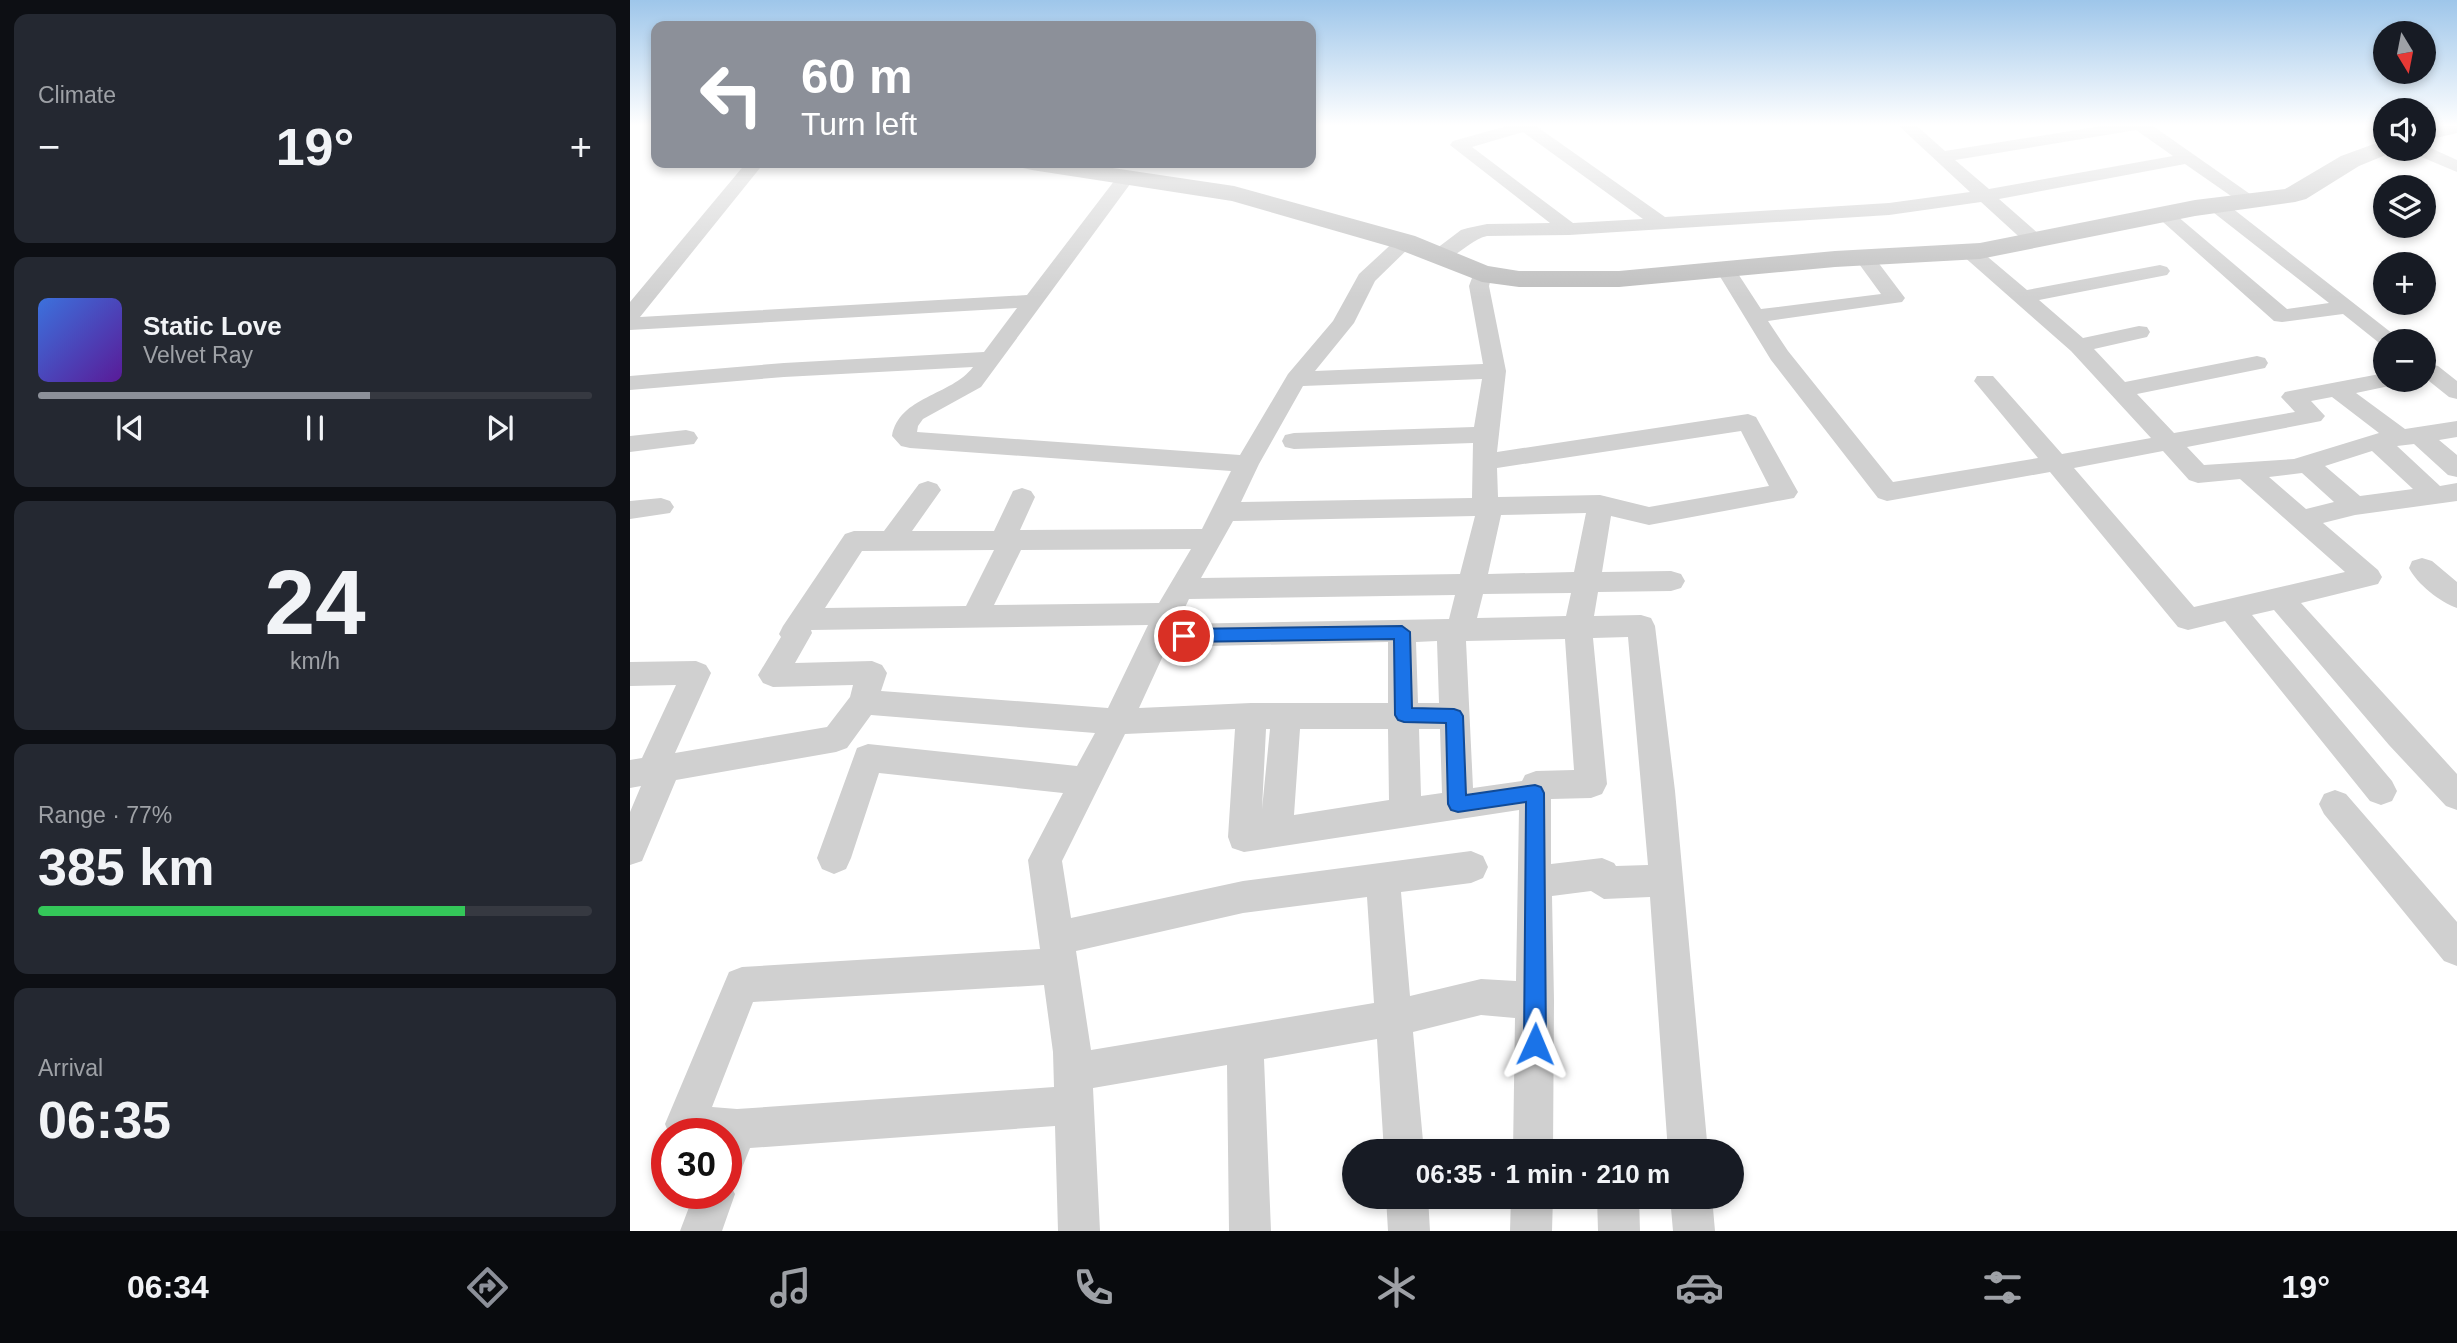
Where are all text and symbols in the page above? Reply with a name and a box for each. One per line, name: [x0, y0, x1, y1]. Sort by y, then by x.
north arrow: [2373, 21, 2436, 84]
map controls: [2373, 21, 2436, 392]
icon: left: [686, 49, 777, 140]
text: 60 m: [801, 49, 913, 103]
text: Climate: [38, 82, 116, 108]
button: sound: [2373, 98, 2436, 161]
text: Turn left: [801, 106, 917, 142]
text: 19°: [276, 118, 354, 176]
text: −: [38, 126, 60, 168]
text: +: [570, 126, 592, 168]
button: layers: [2373, 175, 2436, 238]
button: +: [2373, 252, 2436, 315]
text: Static Love: [143, 311, 282, 341]
button: −: [2373, 329, 2436, 392]
text: Velvet Ray: [143, 342, 253, 368]
icon: previous: [111, 409, 149, 447]
icon: pause: [296, 409, 334, 447]
icon: next: [481, 409, 519, 447]
text: 24: [264, 552, 366, 653]
pin: [1154, 606, 1214, 666]
icon: arrive: [1165, 617, 1203, 655]
text: km/h: [290, 648, 340, 674]
text: Range · 77%: [38, 802, 172, 828]
text: 385 km: [38, 838, 214, 896]
position arrow: [1498, 1007, 1572, 1081]
text: Arrival: [38, 1055, 103, 1081]
text: 06:35: [38, 1091, 171, 1149]
speed limit sign: 30: [651, 1118, 742, 1209]
text: 06:35 · 1 min · 210 m: [1416, 1159, 1670, 1189]
icon: directions: [463, 1263, 512, 1312]
icon: music: [766, 1263, 815, 1312]
icon: phone: [1069, 1263, 1118, 1312]
icon: climate: [1372, 1263, 1421, 1312]
icon: car: [1675, 1263, 1724, 1312]
icon: filters: [1978, 1263, 2027, 1312]
text: 06:34: [127, 1269, 209, 1305]
text: 19°: [2282, 1269, 2330, 1305]

